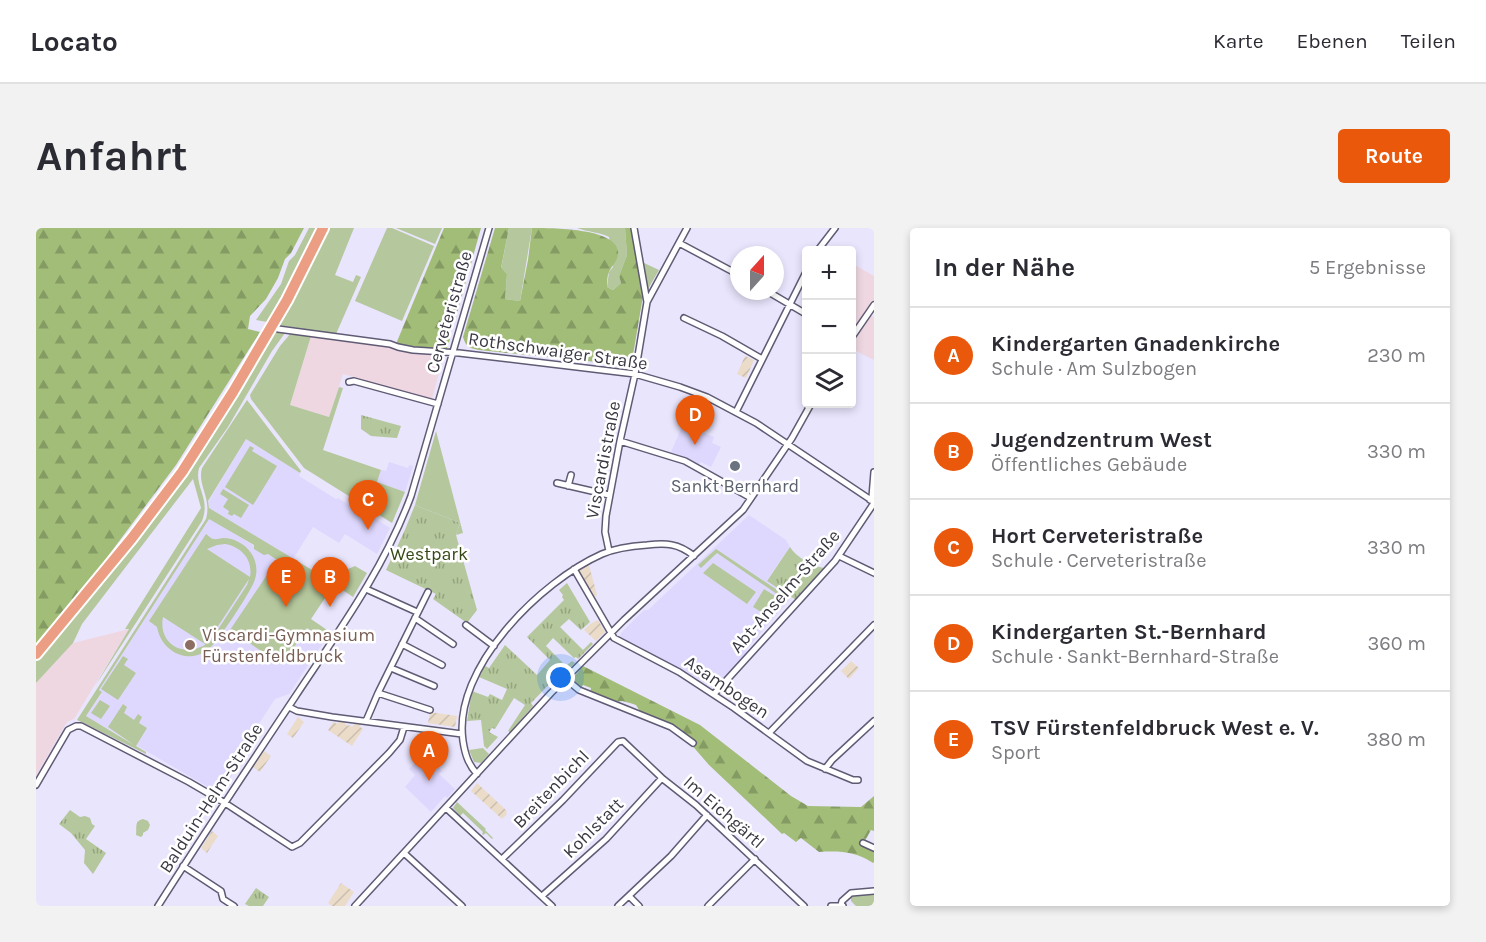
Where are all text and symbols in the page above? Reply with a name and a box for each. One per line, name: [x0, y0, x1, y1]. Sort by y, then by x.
text: Locato: [30, 25, 118, 58]
text: Karte: [1213, 29, 1264, 53]
text: Ebenen: [1297, 29, 1368, 53]
text: Teilen: [1401, 29, 1456, 53]
button: Route: [1338, 129, 1450, 183]
text: Anfahrt: [36, 131, 188, 181]
north arrow: [730, 246, 784, 300]
map controls: [802, 246, 856, 408]
button: +: [802, 246, 856, 300]
street label: Cerveteristraße: [421, 248, 477, 376]
text: In der Nähe: [934, 252, 1075, 283]
text: 5 Ergebnisse: [1309, 256, 1426, 279]
button: −: [802, 300, 856, 354]
street label: Rothschwaiger Straße: [467, 328, 649, 374]
text: Kindergarten Gnadenkirche: [991, 331, 1280, 357]
text: A: [947, 344, 960, 367]
text: 230 m: [1367, 344, 1426, 367]
button: layers: [802, 354, 856, 408]
text: Schule · Am Sulzbogen: [991, 357, 1197, 380]
pin: D: [676, 396, 714, 445]
street label: Viscardistraße: [581, 399, 625, 521]
text: Jugendzentrum West: [991, 427, 1212, 453]
text: B: [947, 440, 960, 463]
text: 330 m: [1367, 440, 1426, 463]
text: Öffentliches Gebäude: [991, 453, 1187, 476]
marker: Sankt Bernhard: [728, 459, 742, 473]
place label: Sankt Bernhard: [671, 475, 799, 497]
pin: C: [348, 480, 388, 530]
text: Hort Cerveteristraße: [991, 523, 1203, 549]
street label: Abt-Anselm-Straße: [725, 525, 845, 657]
text: C: [947, 536, 960, 559]
text: 330 m: [1367, 536, 1426, 559]
park label: Westpark: [390, 543, 468, 565]
text: Schule · Cerveteristraße: [991, 549, 1206, 572]
pin: E: [266, 558, 306, 607]
pin: B: [310, 558, 350, 607]
text: Kindergarten St.-Bernhard: [991, 619, 1266, 645]
place label: Viscardi-Gymnasium Fürstenfeldbruck: [202, 624, 375, 667]
text: D: [947, 632, 960, 655]
text: 360 m: [1367, 632, 1426, 655]
marker: Viscardi-Gymnasium Fürstenfeldbruck: [183, 638, 197, 652]
text: Schule · Sankt-Bernhard-Straße: [991, 645, 1279, 668]
street label: Asambogen: [681, 651, 773, 723]
your location: [546, 663, 575, 692]
text: TSV Fürstenfeldbruck West e. V.: [991, 715, 1319, 741]
street label: Balduin-Helm-Straße: [154, 719, 268, 877]
text: E: [948, 728, 959, 751]
text: 380 m: [1367, 728, 1426, 751]
pin: A: [410, 732, 448, 781]
text: Sport: [991, 741, 1040, 764]
street label: Breitenbichl: [508, 745, 594, 833]
street label: Im Eichgärtl: [679, 771, 769, 853]
street label: Kohlstatt: [558, 793, 628, 863]

